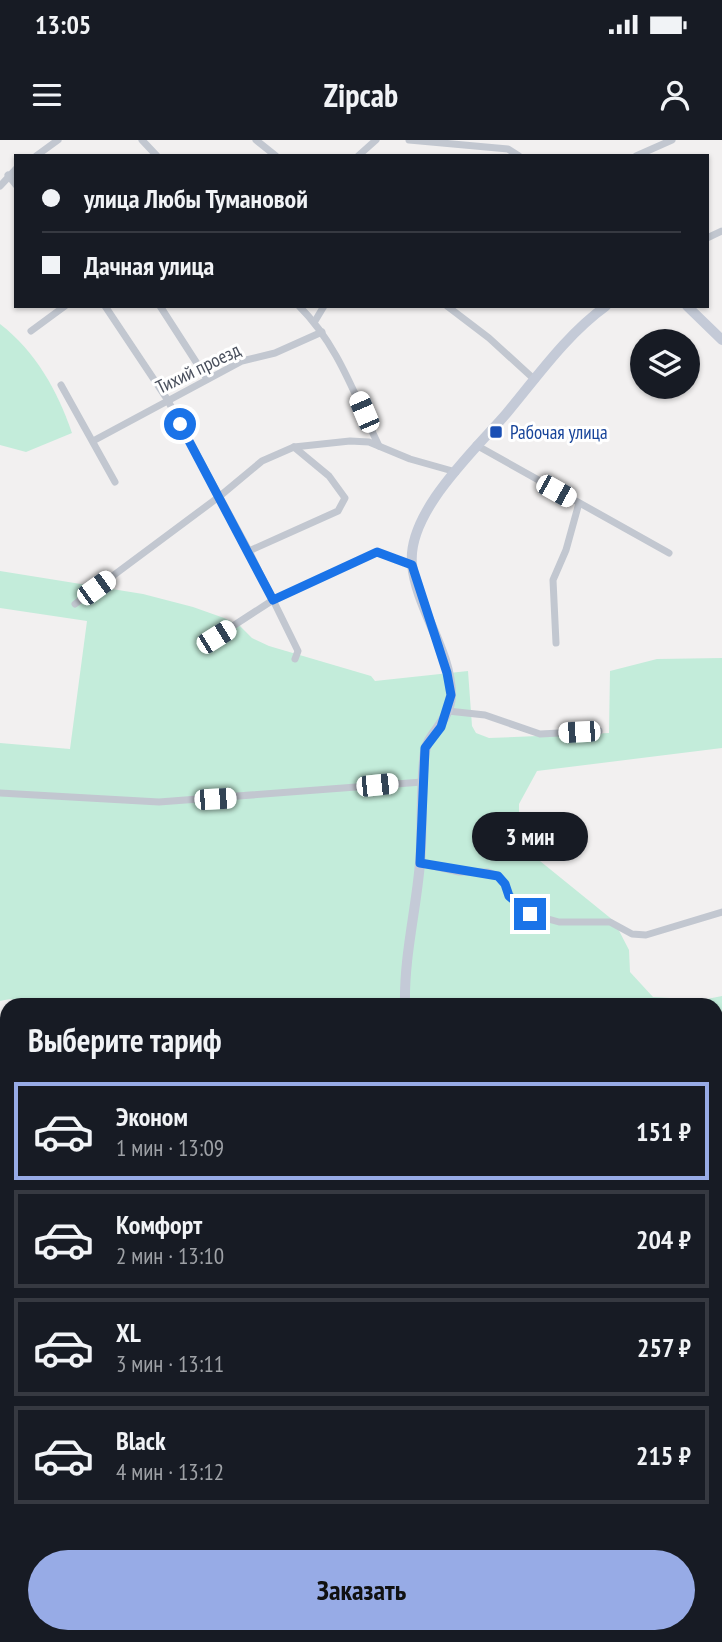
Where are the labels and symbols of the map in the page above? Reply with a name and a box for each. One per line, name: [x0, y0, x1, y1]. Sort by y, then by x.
street label: Тихий проезд: [152, 337, 245, 399]
car: [347, 389, 382, 435]
route start: [164, 408, 196, 440]
place label: Рабочая улица: [510, 420, 608, 444]
marker: Рабочая улица: [488, 424, 504, 440]
car: [533, 472, 580, 510]
car: [73, 567, 120, 609]
car: [193, 617, 240, 657]
car: [558, 720, 601, 744]
car: [356, 772, 399, 798]
car: [194, 787, 237, 811]
callout: 3 мин: [472, 812, 588, 862]
route end: [514, 898, 546, 930]

